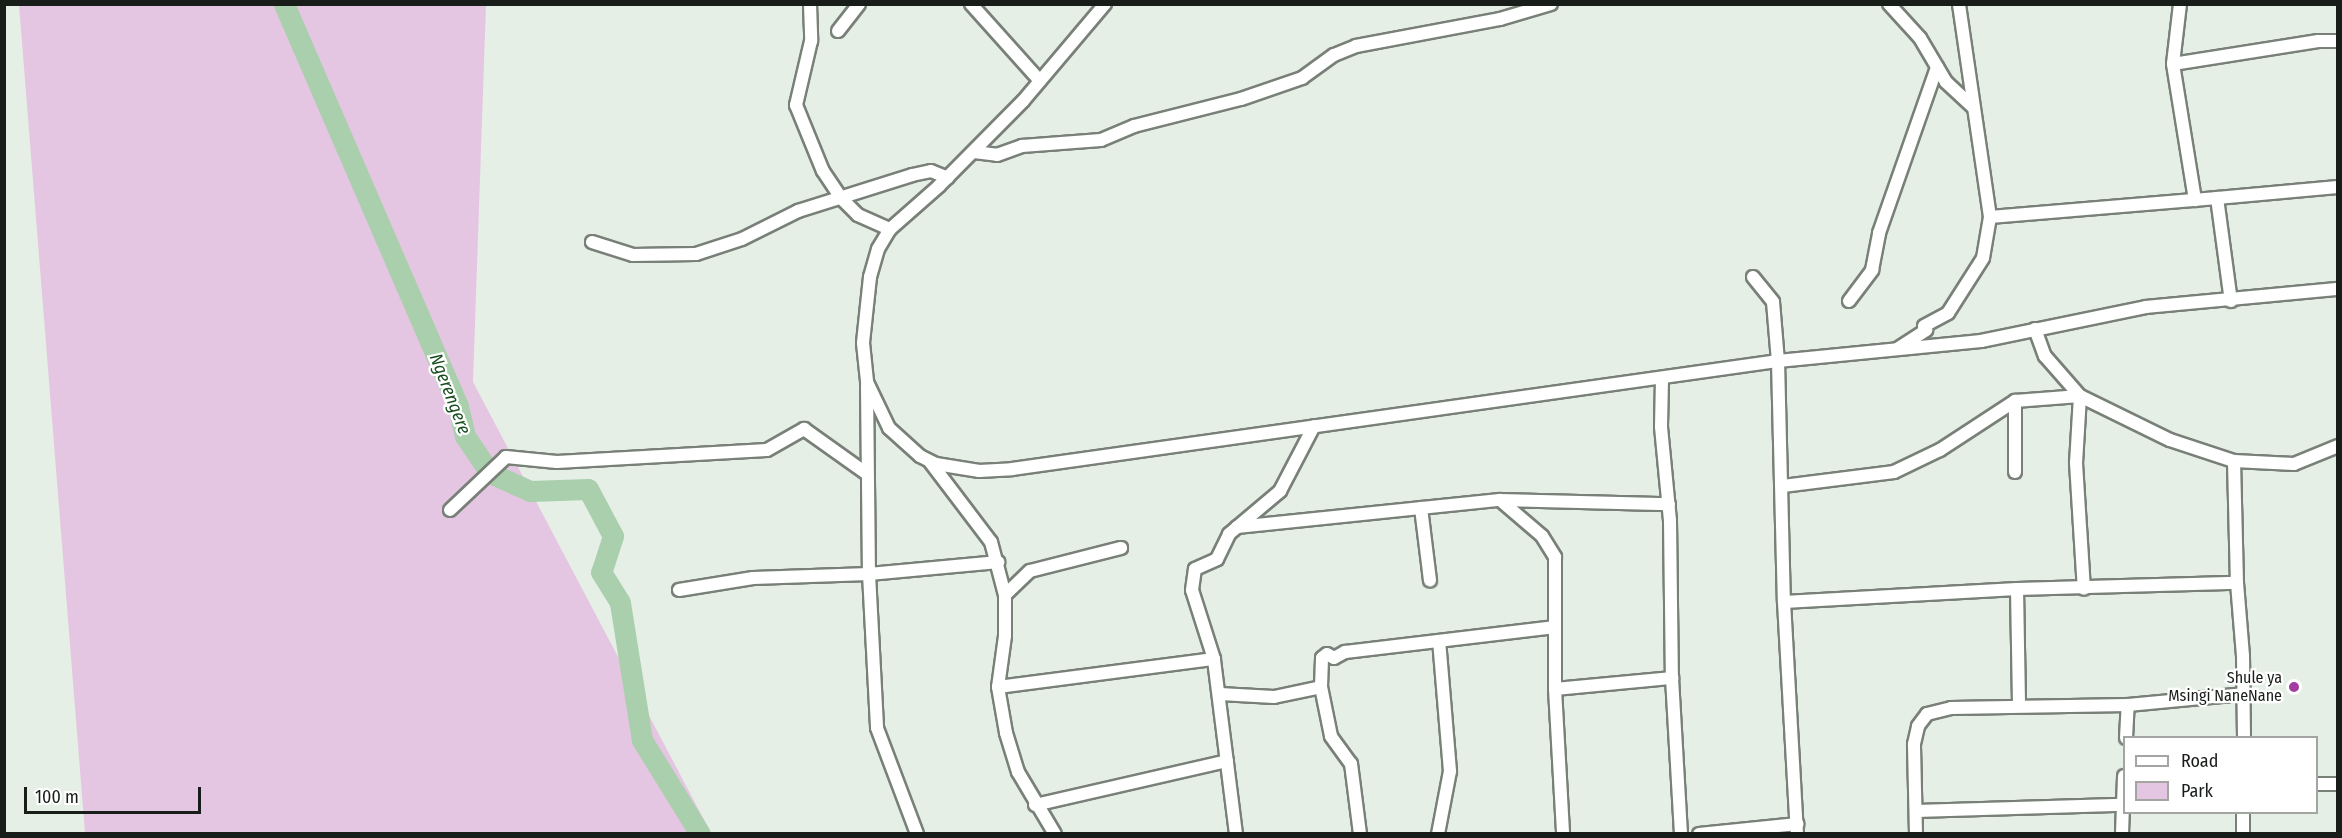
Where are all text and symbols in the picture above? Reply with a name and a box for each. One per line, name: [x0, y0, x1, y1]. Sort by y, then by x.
water label: Ngerengere: [425, 351, 475, 437]
place label: Shule ya Msingi NaneNane: [2168, 668, 2282, 706]
marker: Shule ya Msingi NaneNane: [2287, 680, 2301, 694]
legend: [2123, 736, 2318, 814]
text: Road: [2181, 750, 2218, 772]
scale bar: [27, 775, 204, 813]
text: Park: [2181, 780, 2213, 802]
text: 100 m: [35, 786, 79, 808]

